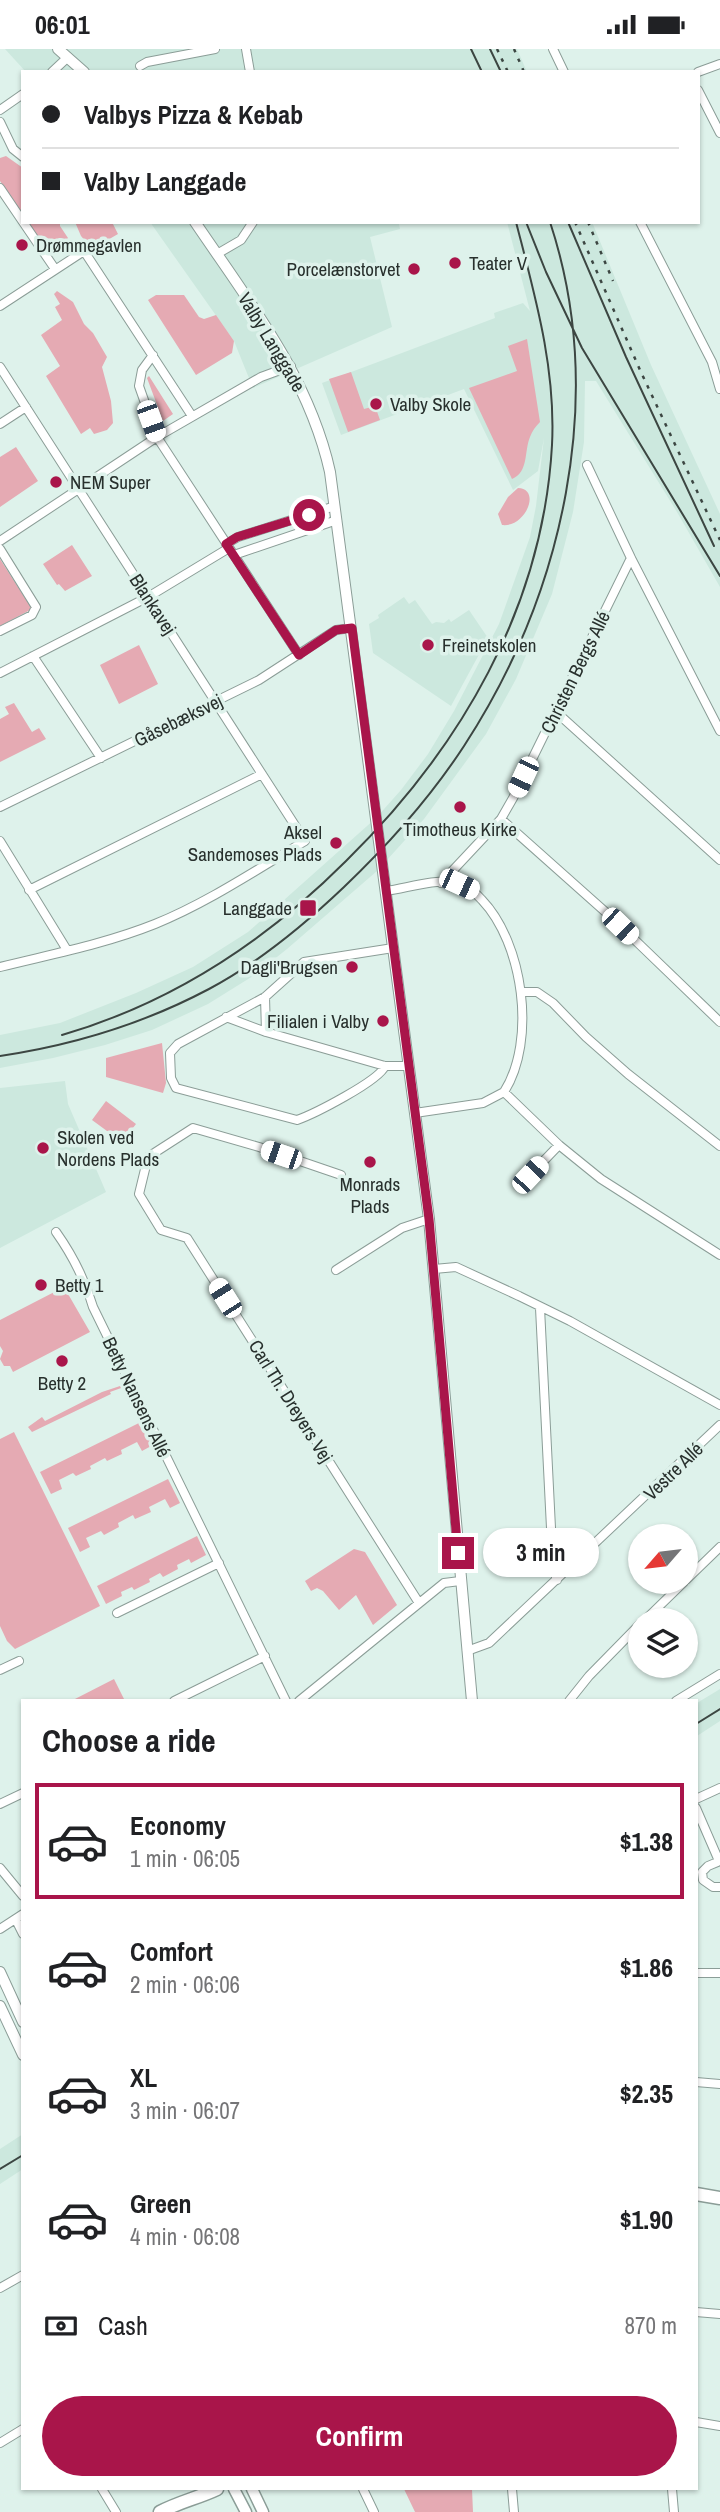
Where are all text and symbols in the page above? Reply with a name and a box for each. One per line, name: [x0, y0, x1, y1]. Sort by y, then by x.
text: 06:01: [35, 7, 90, 42]
text: Valbys Pizza & Kebab: [84, 97, 303, 132]
text: Valby Langgade: [84, 164, 246, 199]
place label: Drømmegavlen: [36, 232, 142, 258]
marker: Drømmegavlen: [14, 237, 30, 253]
place label: Teater V: [469, 250, 528, 276]
marker: Teater V: [447, 255, 463, 271]
place label: Porcelænstorvet: [287, 256, 401, 282]
marker: Porcelænstorvet: [406, 261, 422, 277]
street label: Valby Langgade: [232, 288, 312, 396]
place label: Valby Skole: [390, 391, 471, 417]
marker: Valby Skole: [368, 396, 384, 412]
car: [134, 398, 169, 444]
place label: NEM Super: [70, 469, 151, 495]
marker: NEM Super: [48, 474, 64, 490]
route start: [293, 499, 325, 531]
street label: Blankavej: [124, 569, 182, 639]
street label: Christen Bergs Allé: [534, 606, 616, 738]
place label: Freinetskolen: [442, 632, 536, 658]
marker: Freinetskolen: [420, 637, 436, 653]
street label: Gåsebæksvej: [129, 687, 227, 753]
car: [505, 754, 542, 800]
marker: Timotheus Kirke: [452, 799, 468, 815]
place label: Timotheus Kirke: [403, 816, 517, 842]
place label: Aksel Sandemoses Plads: [188, 819, 322, 867]
marker: Aksel Sandemoses Plads: [328, 835, 344, 851]
car: [436, 866, 483, 902]
place label: Langgade: [223, 895, 292, 921]
marker: Langgade: [298, 898, 318, 918]
car: [598, 904, 643, 948]
place label: Dagli'Brugsen: [241, 954, 338, 980]
marker: Dagli'Brugsen: [344, 959, 360, 975]
place label: Filialen i Valby: [267, 1008, 369, 1034]
marker: Filialen i Valby: [375, 1013, 391, 1029]
place label: Skolen ved Nordens Plads: [57, 1124, 159, 1172]
car: [258, 1138, 305, 1172]
marker: Skolen ved Nordens Plads: [35, 1140, 51, 1156]
car: [508, 1152, 553, 1198]
marker: Monrads Plads: [362, 1154, 378, 1170]
place label: Monrads Plads: [340, 1171, 401, 1219]
place label: Betty 1: [55, 1272, 104, 1298]
car: [205, 1275, 246, 1321]
marker: Betty 1: [33, 1277, 49, 1293]
street label: Betty Nansens Allé: [97, 1333, 177, 1461]
street label: Carl Th. Dreyers Vej: [243, 1335, 339, 1467]
marker: Betty 2: [54, 1353, 70, 1369]
place label: Betty 2: [38, 1370, 86, 1396]
street label: Vestre Allé: [637, 1436, 709, 1506]
north arrow: [628, 1524, 698, 1594]
map controls: [628, 1524, 698, 1678]
callout: 3 min: [482, 1529, 598, 1577]
route end: [442, 1537, 474, 1569]
text: 3 min: [516, 1537, 566, 1568]
button: layers: [628, 1608, 698, 1678]
text: Choose a ride: [42, 1719, 216, 1762]
text: Economy: [130, 1808, 226, 1843]
icon: car: [46, 1810, 109, 1873]
text: $1.38: [620, 1824, 673, 1859]
text: 1 min · 06:05: [130, 1843, 240, 1874]
text: Comfort: [130, 1934, 213, 1969]
icon: car: [46, 1936, 109, 1999]
text: $1.86: [620, 1950, 673, 1985]
text: 2 min · 06:06: [130, 1969, 240, 2000]
text: XL: [130, 2060, 157, 2095]
icon: car: [46, 2062, 109, 2125]
text: $2.35: [620, 2076, 673, 2111]
text: 3 min · 06:07: [130, 2095, 240, 2126]
text: Green: [130, 2186, 192, 2221]
icon: car: [46, 2188, 109, 2251]
text: $1.90: [620, 2202, 673, 2237]
text: 4 min · 06:08: [130, 2221, 240, 2252]
icon: cash: [42, 2307, 80, 2345]
text: Cash: [98, 2308, 148, 2343]
text: 870 m: [625, 2310, 677, 2341]
button: Confirm: [42, 2396, 677, 2476]

